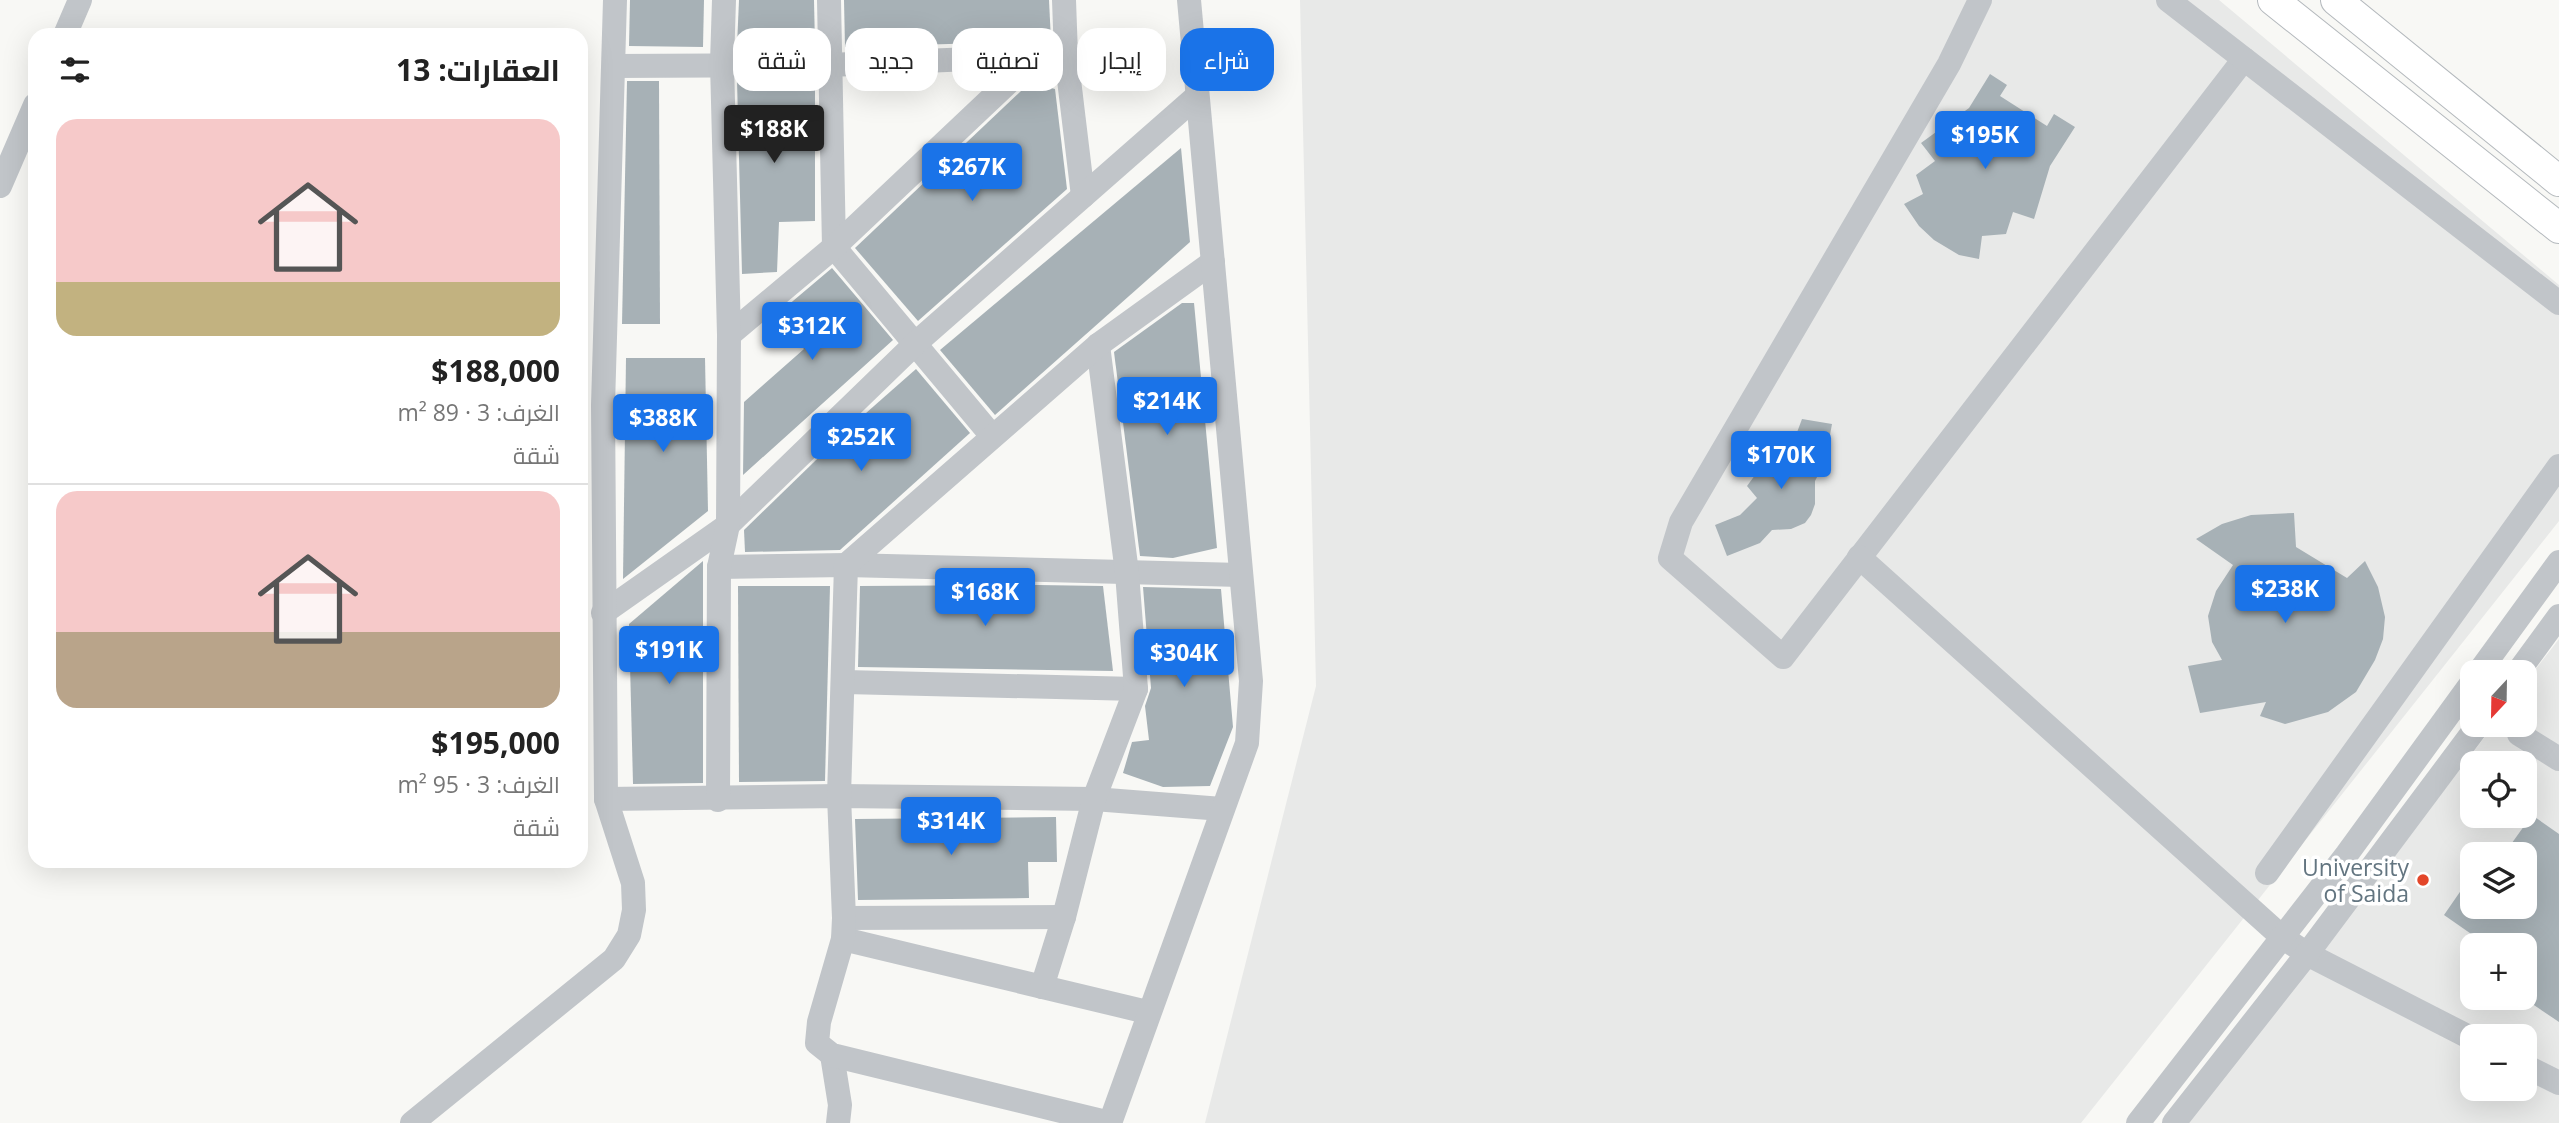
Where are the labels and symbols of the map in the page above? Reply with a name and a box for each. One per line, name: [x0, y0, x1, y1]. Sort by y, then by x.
pin: $188K: [725, 106, 823, 165]
pin: $195K: [1936, 111, 2034, 171]
pin: $267K: [923, 144, 1021, 203]
pin: $312K: [763, 302, 861, 362]
pin: $214K: [1118, 378, 1216, 437]
pin: $388K: [614, 394, 712, 454]
pin: $252K: [812, 414, 910, 473]
pin: $170K: [1732, 432, 1830, 491]
pin: $238K: [2236, 566, 2334, 625]
pin: $168K: [936, 568, 1034, 628]
pin: $191K: [620, 626, 718, 686]
pin: $304K: [1135, 630, 1233, 689]
north arrow: [2460, 660, 2538, 737]
pin: $314K: [902, 798, 1000, 857]
place label: University of Saida: [2302, 851, 2409, 909]
marker: University of Saida: [2415, 872, 2431, 888]

